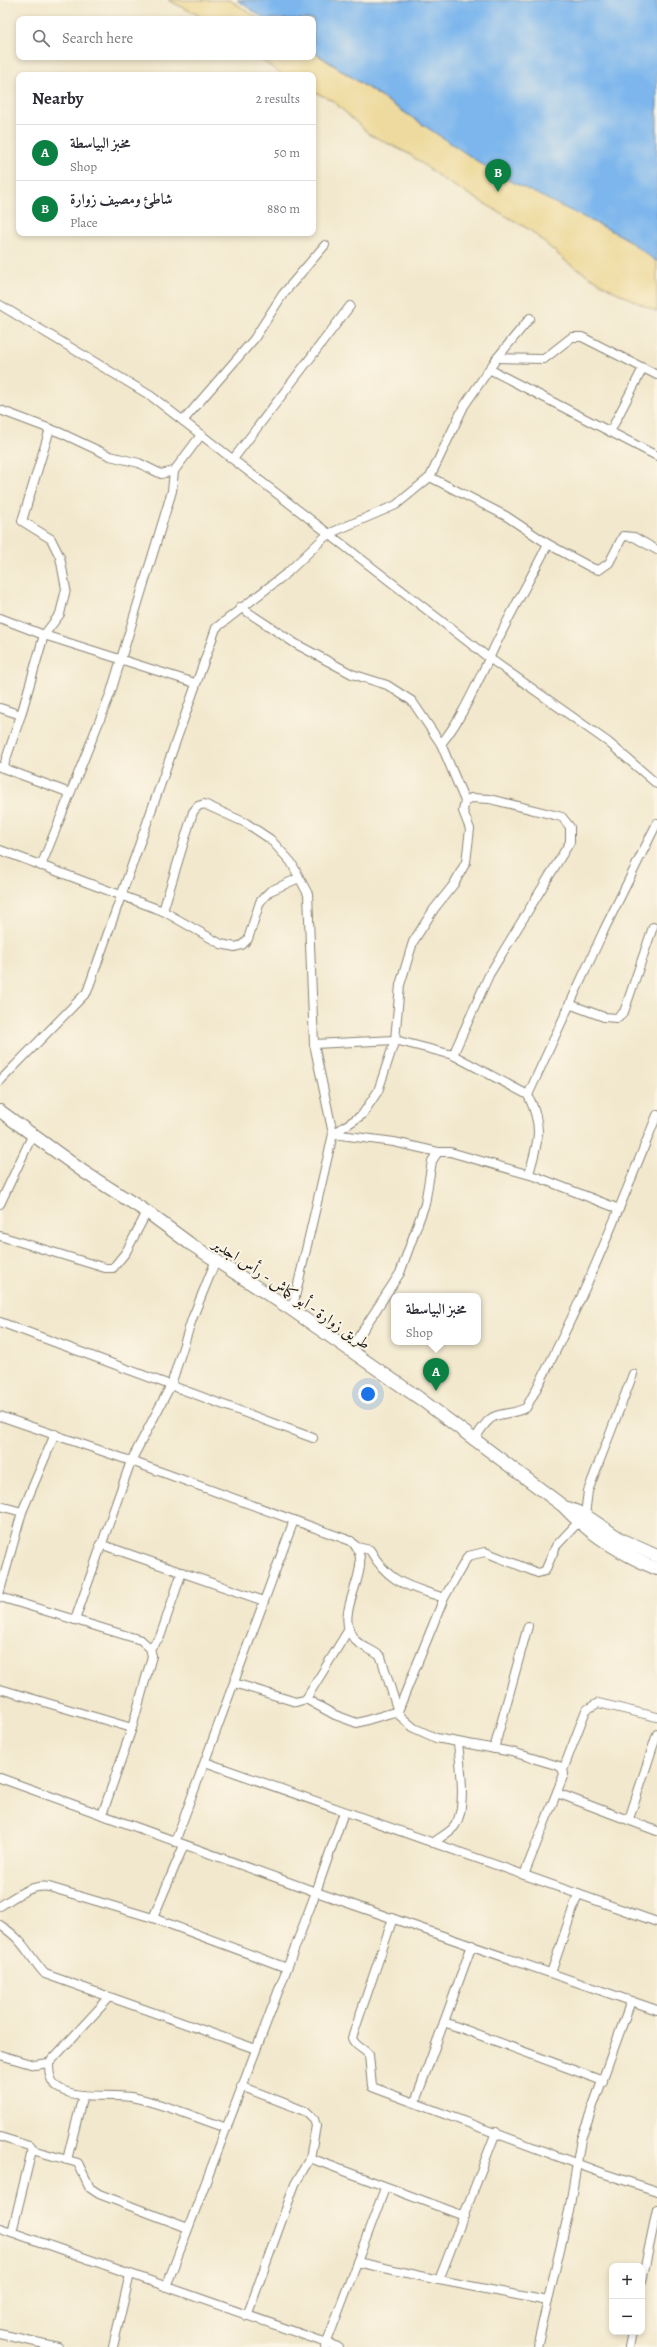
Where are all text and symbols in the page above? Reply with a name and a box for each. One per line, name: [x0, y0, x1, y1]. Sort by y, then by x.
search box: [16, 16, 316, 60]
icon: search: [30, 27, 52, 49]
text: Search here: [62, 28, 133, 48]
text: Nearby: [32, 87, 83, 110]
text: 2 results: [256, 90, 300, 107]
text: مخبز البياسطة: [70, 133, 130, 153]
text: A: [41, 144, 49, 161]
text: 50 m: [274, 144, 300, 161]
text: Shop: [70, 158, 97, 175]
pin: B: [485, 159, 511, 192]
text: شاطئ ومصيف زوارة: [70, 189, 173, 209]
text: B: [41, 200, 49, 217]
text: 880 m: [267, 200, 300, 217]
text: Place: [70, 214, 98, 231]
street label: طريق زوارة - أبو كماش - رأس اجدير: [207, 1231, 375, 1355]
popup: [391, 1293, 481, 1345]
text: مخبز البياسطة: [406, 1299, 466, 1319]
text: Shop: [406, 1324, 433, 1341]
pin: A: [423, 1358, 449, 1391]
your location: [358, 1384, 378, 1404]
map controls: [609, 2263, 645, 2335]
button: +: [609, 2263, 645, 2299]
button: −: [609, 2299, 645, 2335]

